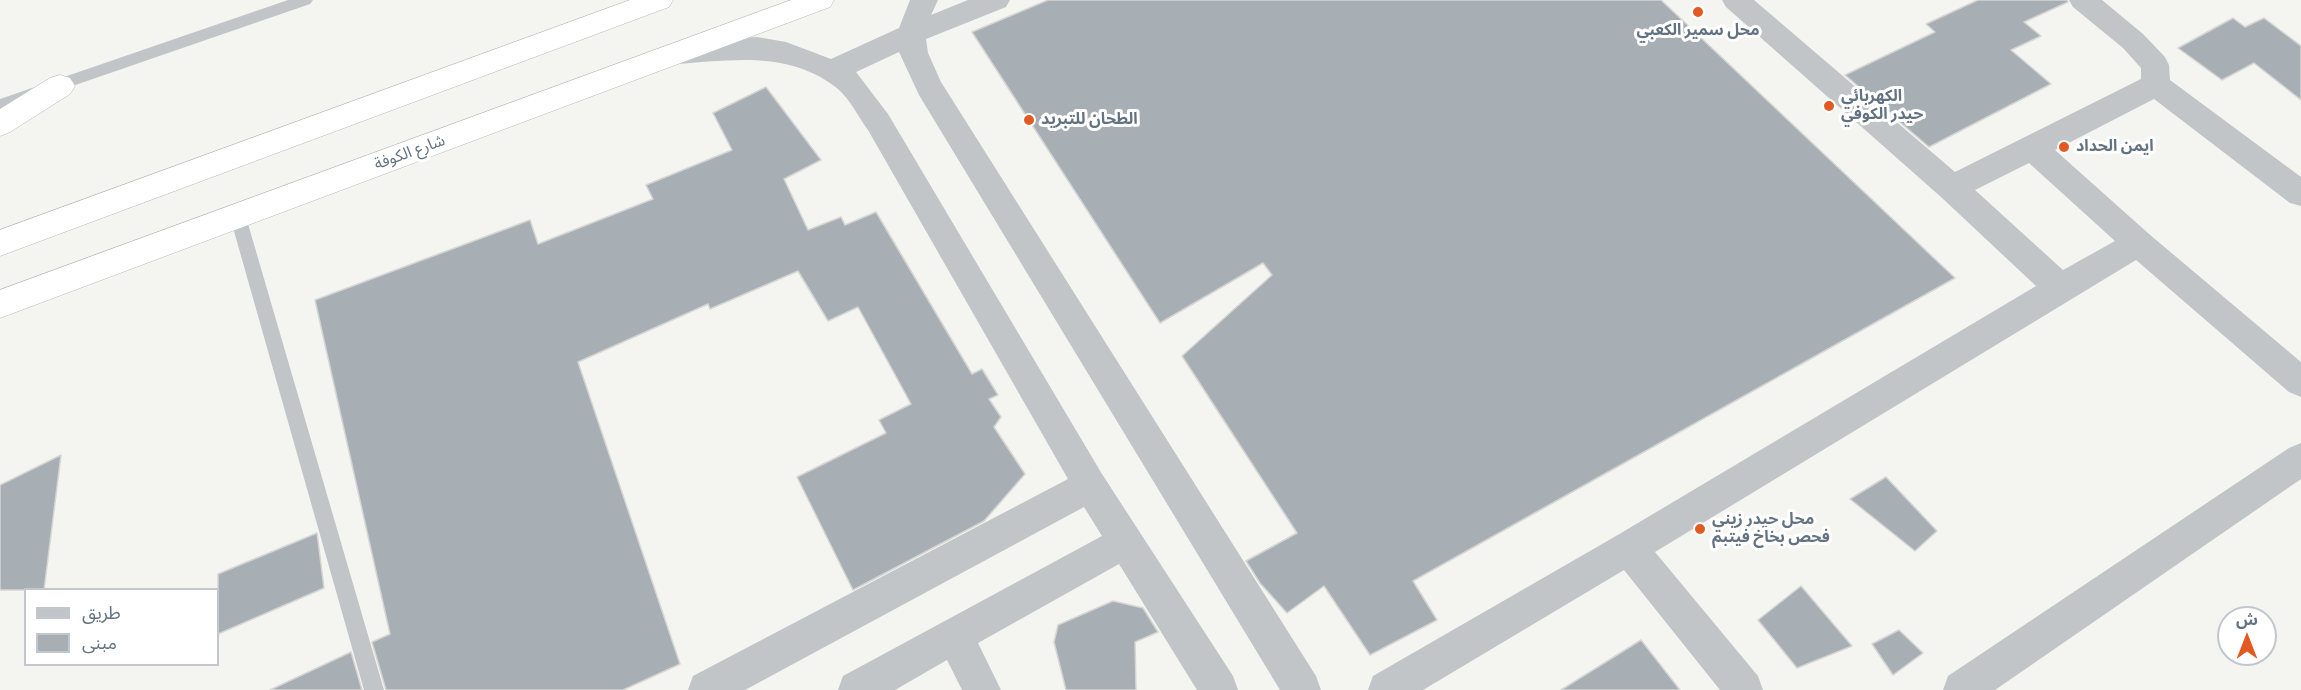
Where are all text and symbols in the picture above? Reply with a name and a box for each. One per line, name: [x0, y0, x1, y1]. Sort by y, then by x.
marker: محل سمير الكعبي: [1691, 5, 1705, 19]
place label: محل سمير الكعبي: [1636, 21, 1760, 41]
place label: الكهربائي حيدر الكوفي: [1841, 87, 1923, 125]
marker: الكهربائي حيدر الكوفي: [1822, 99, 1836, 113]
place label: الطحان للتبريد: [1041, 110, 1138, 130]
marker: الطحان للتبريد: [1022, 113, 1036, 127]
street label: شارع الكوفة: [372, 131, 448, 175]
place label: ايمن الحداد: [2076, 137, 2154, 157]
marker: ايمن الحداد: [2057, 140, 2071, 154]
place label: محل حيدر زيني فحص بخاخ فيتبم: [1712, 510, 1830, 548]
marker: محل حيدر زيني فحص بخاخ فيتبم: [1693, 522, 1707, 536]
legend: [24, 588, 219, 666]
text: طريق: [82, 600, 121, 625]
north arrow: [2217, 606, 2277, 666]
text: ش: [2236, 608, 2258, 631]
text: مبنى: [82, 630, 117, 655]

